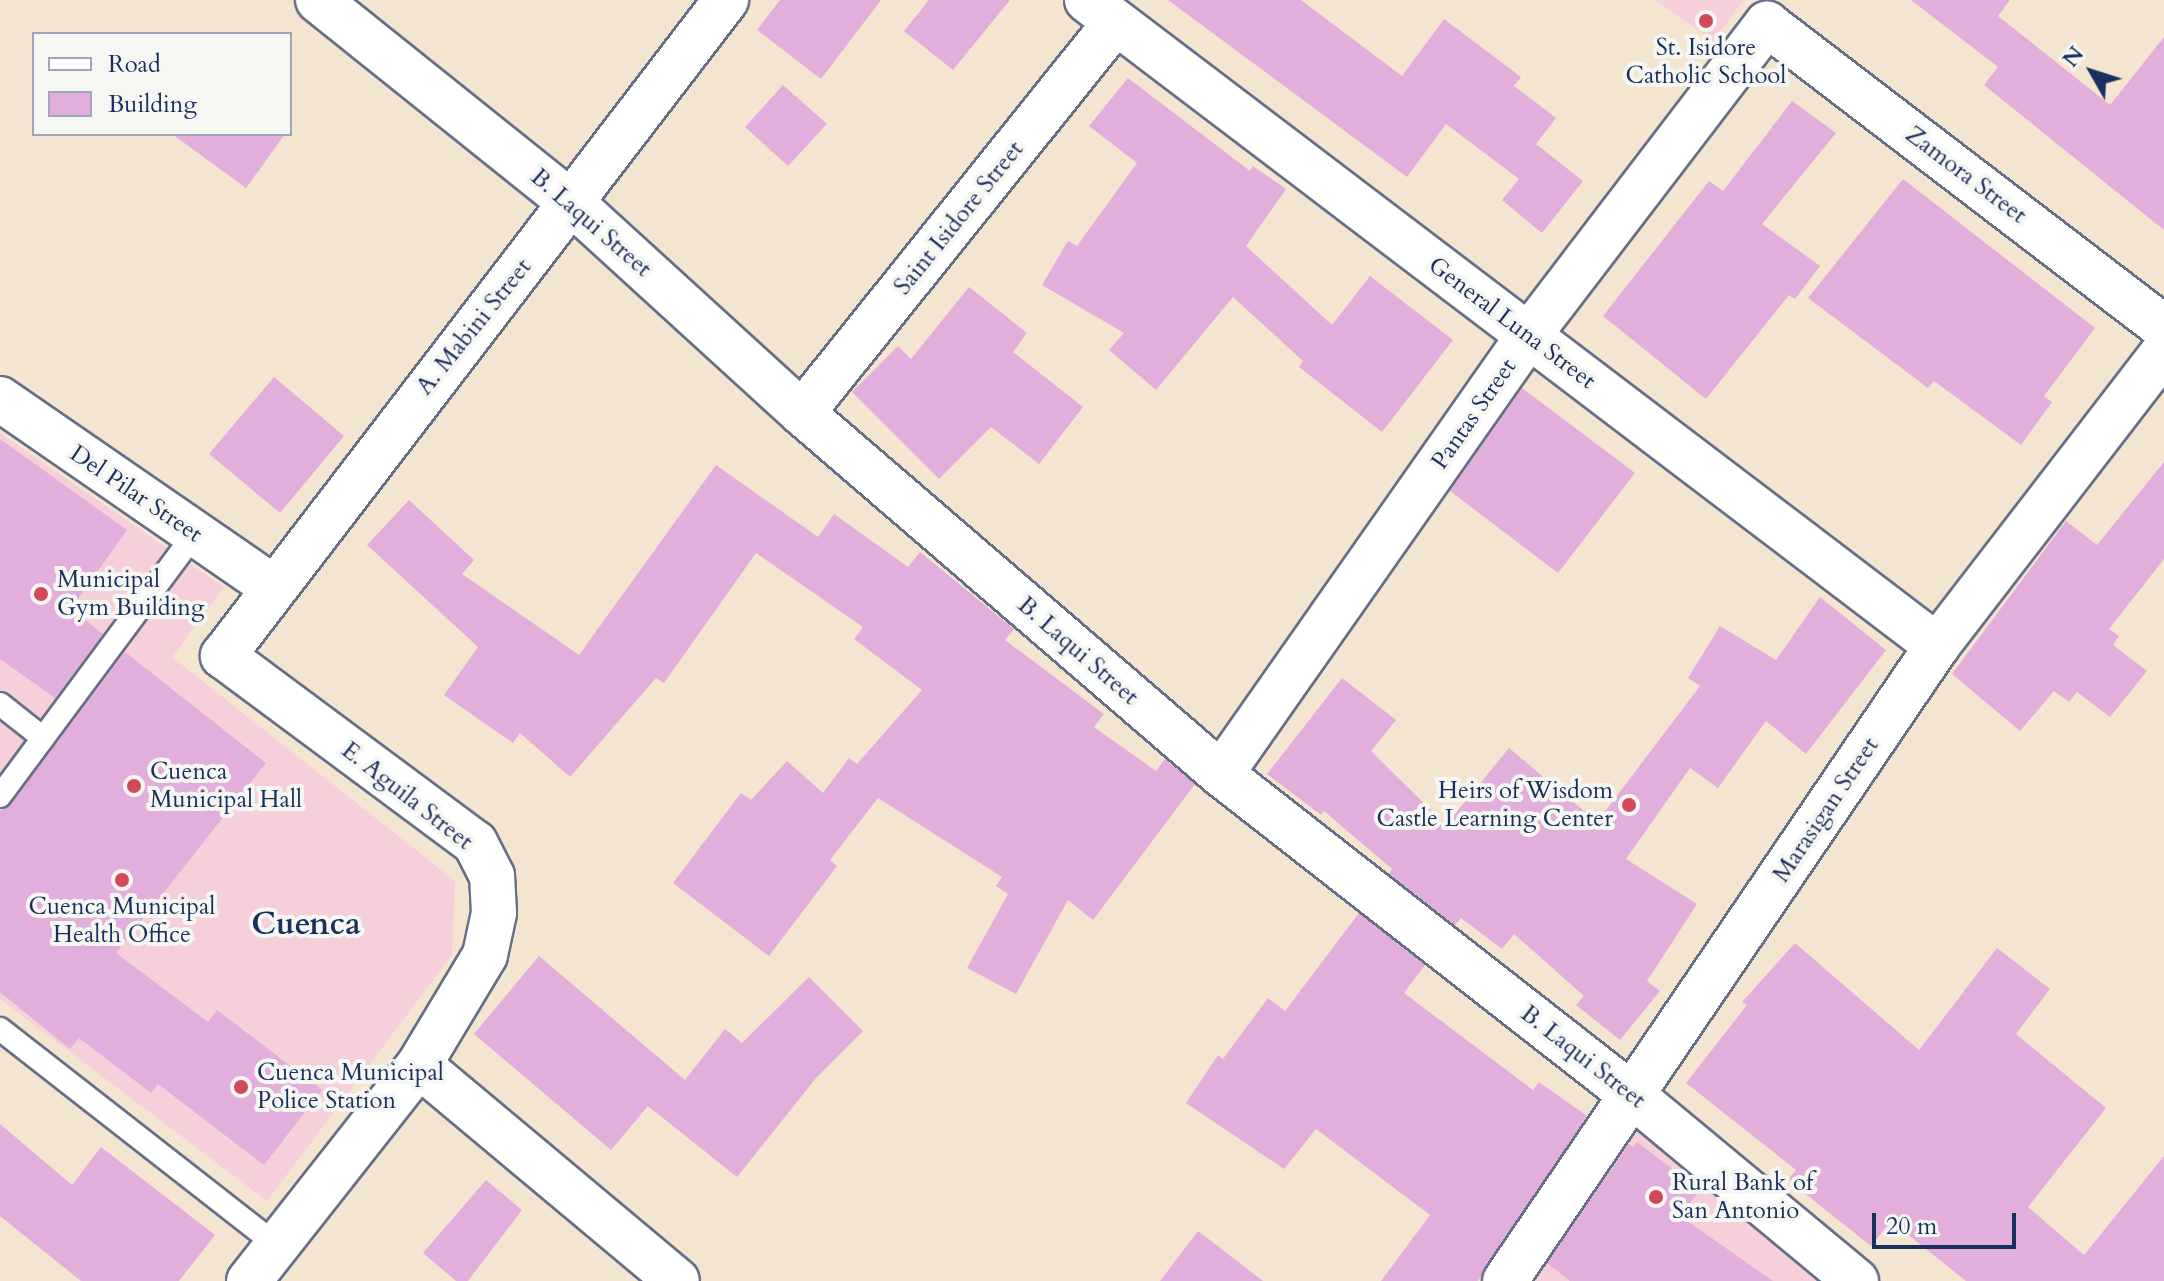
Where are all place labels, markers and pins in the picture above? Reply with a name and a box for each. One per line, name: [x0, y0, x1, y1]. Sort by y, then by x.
marker: St. Isidore Catholic School: [1697, 12, 1715, 30]
place label: St. Isidore Catholic School: [1626, 34, 1786, 90]
place label: Municipal Gym Building: [57, 566, 204, 622]
marker: Municipal Gym Building: [32, 585, 50, 603]
place label: Cuenca Municipal Hall: [150, 758, 302, 814]
marker: Cuenca Municipal Hall: [125, 777, 143, 795]
place label: Heirs of Wisdom Castle Learning Center: [1377, 777, 1613, 833]
marker: Heirs of Wisdom Castle Learning Center: [1620, 796, 1638, 814]
marker: Cuenca Municipal Health Office: [113, 871, 131, 889]
place label: Cuenca Municipal Health Office: [29, 893, 215, 949]
place label: Cuenca Municipal Police Station: [257, 1059, 444, 1115]
marker: Cuenca Municipal Police Station: [232, 1078, 250, 1096]
place label: Rural Bank of San Antonio: [1672, 1169, 1813, 1225]
marker: Rural Bank of San Antonio: [1647, 1188, 1665, 1206]

